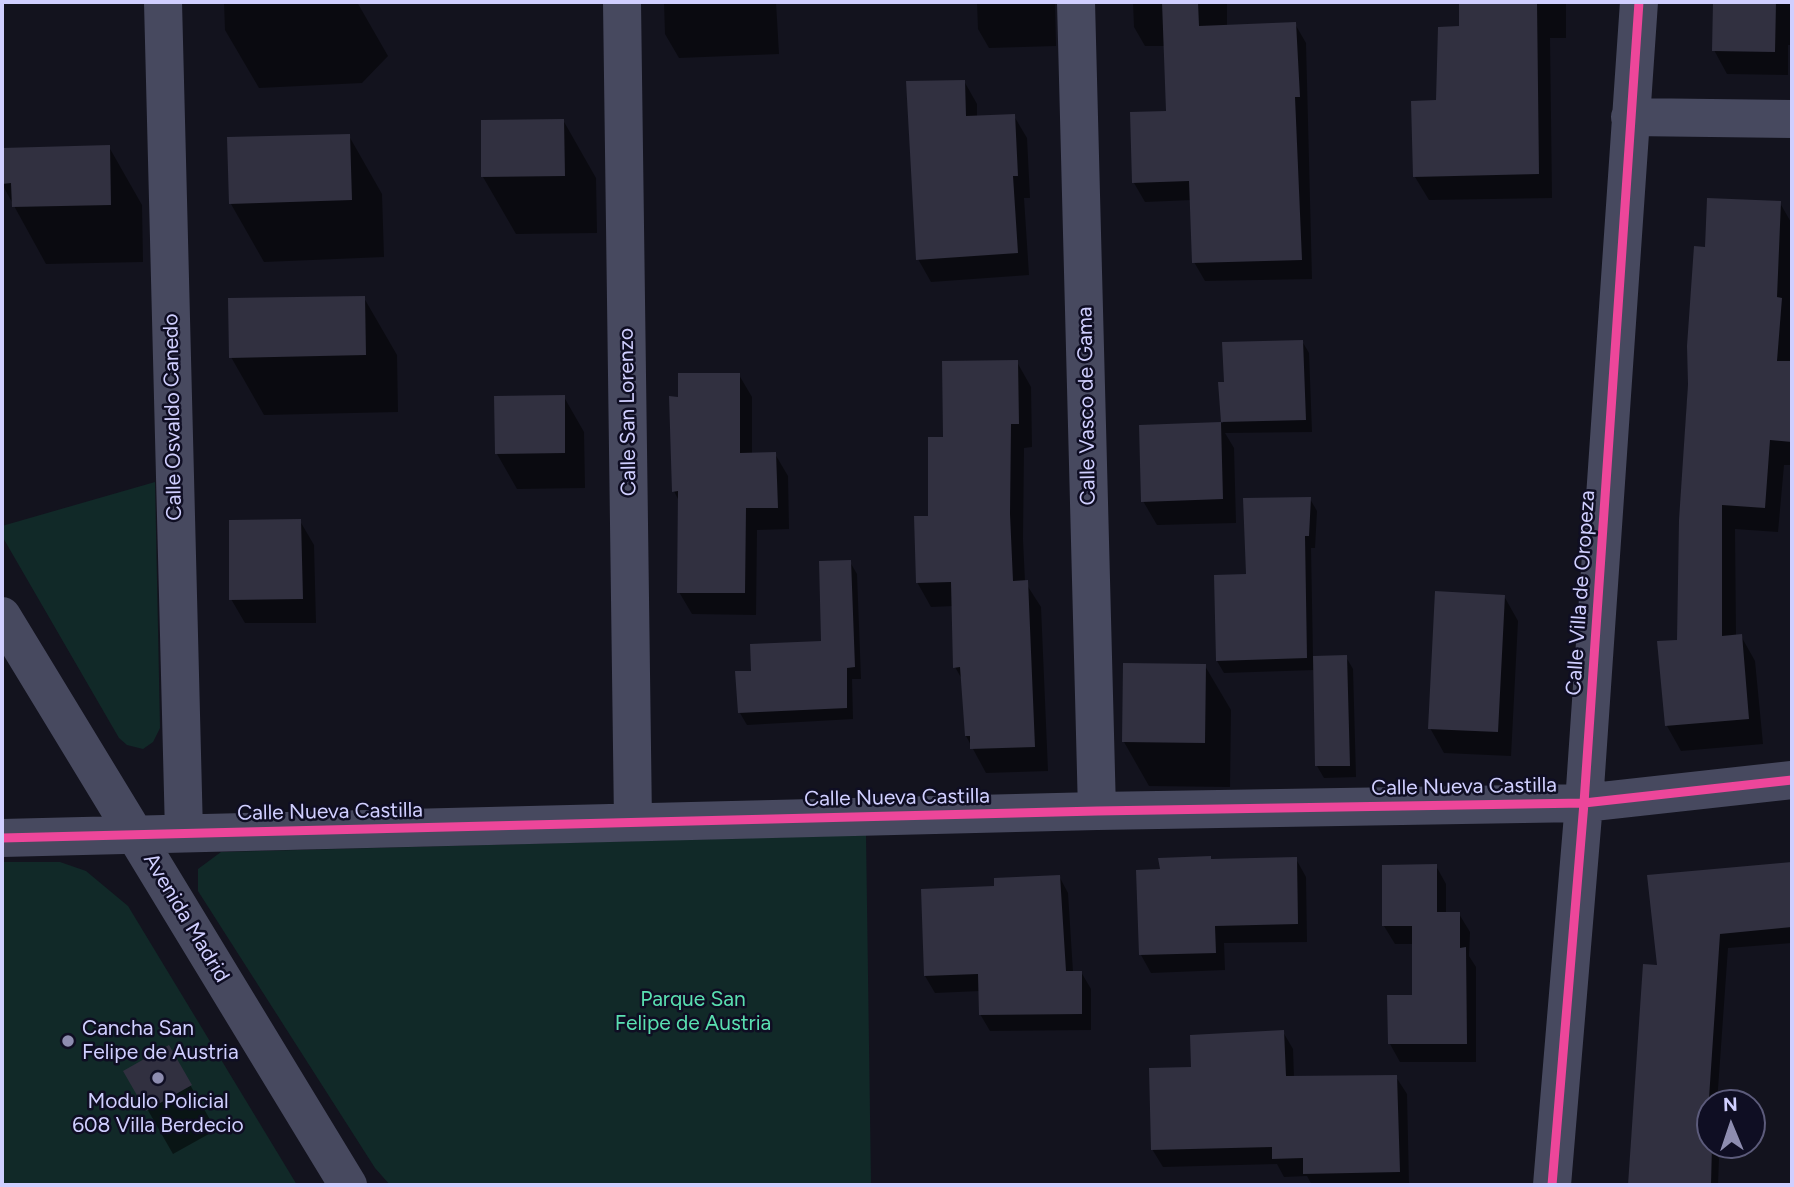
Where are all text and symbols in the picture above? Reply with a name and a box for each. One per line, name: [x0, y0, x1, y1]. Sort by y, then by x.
street label: Calle Vasco de Gama: [1073, 306, 1101, 506]
street label: Calle Osvaldo Canedo: [159, 313, 187, 521]
street label: Calle San Lorenzo: [614, 328, 642, 496]
street label: Calle Villa de Oropeza: [1561, 490, 1601, 696]
street label: Calle Nueva Castilla: [1371, 773, 1557, 801]
street label: Calle Nueva Castilla: [804, 784, 990, 812]
street label: Calle Nueva Castilla: [237, 798, 423, 826]
street label: Avenida Madrid: [138, 849, 234, 987]
park label: Parque San Felipe de Austria: [615, 987, 771, 1037]
place label: Cancha San Felipe de Austria: [82, 1016, 239, 1066]
marker: Cancha San Felipe de Austria: [60, 1033, 76, 1049]
marker: Modulo Policial 608 Villa Berdecio: [150, 1070, 166, 1086]
place label: Modulo Policial 608 Villa Berdecio: [72, 1089, 244, 1139]
north arrow: [1696, 1089, 1766, 1159]
text: N: [1723, 1093, 1738, 1116]

